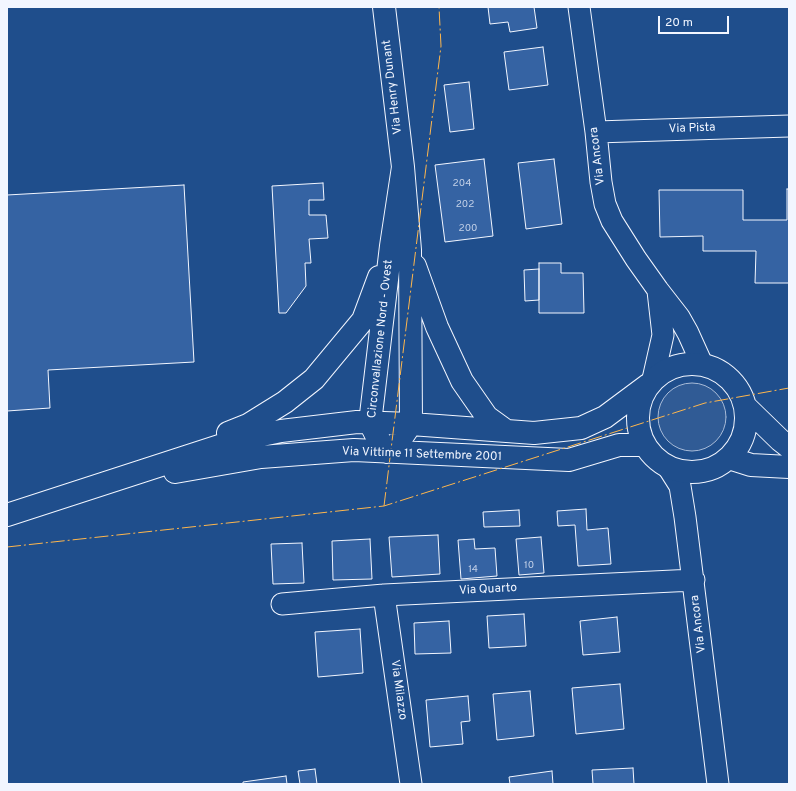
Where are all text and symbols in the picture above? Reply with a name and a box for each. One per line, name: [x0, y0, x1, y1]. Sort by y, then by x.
scale bar: [660, 8, 731, 34]
text: 20 m: [665, 15, 693, 31]
street label: Via Henry Dunant: [380, 39, 406, 135]
street label: Via Pista: [668, 121, 716, 137]
street label: Via Ancora: [587, 126, 609, 186]
house number: 204: [453, 178, 471, 190]
house number: 202: [456, 199, 474, 211]
house number: 200: [459, 223, 477, 235]
street label: Circonvallazione Nord - Ovest: [366, 259, 396, 419]
street label: Via Vittime 11 Settembre 2001: [342, 445, 502, 465]
house number: 10: [524, 560, 534, 572]
house number: 14: [468, 564, 478, 576]
street label: Via Quarto: [459, 581, 517, 599]
street label: Via Ancora: [688, 594, 710, 654]
street label: Via Milazzo: [387, 659, 409, 721]

